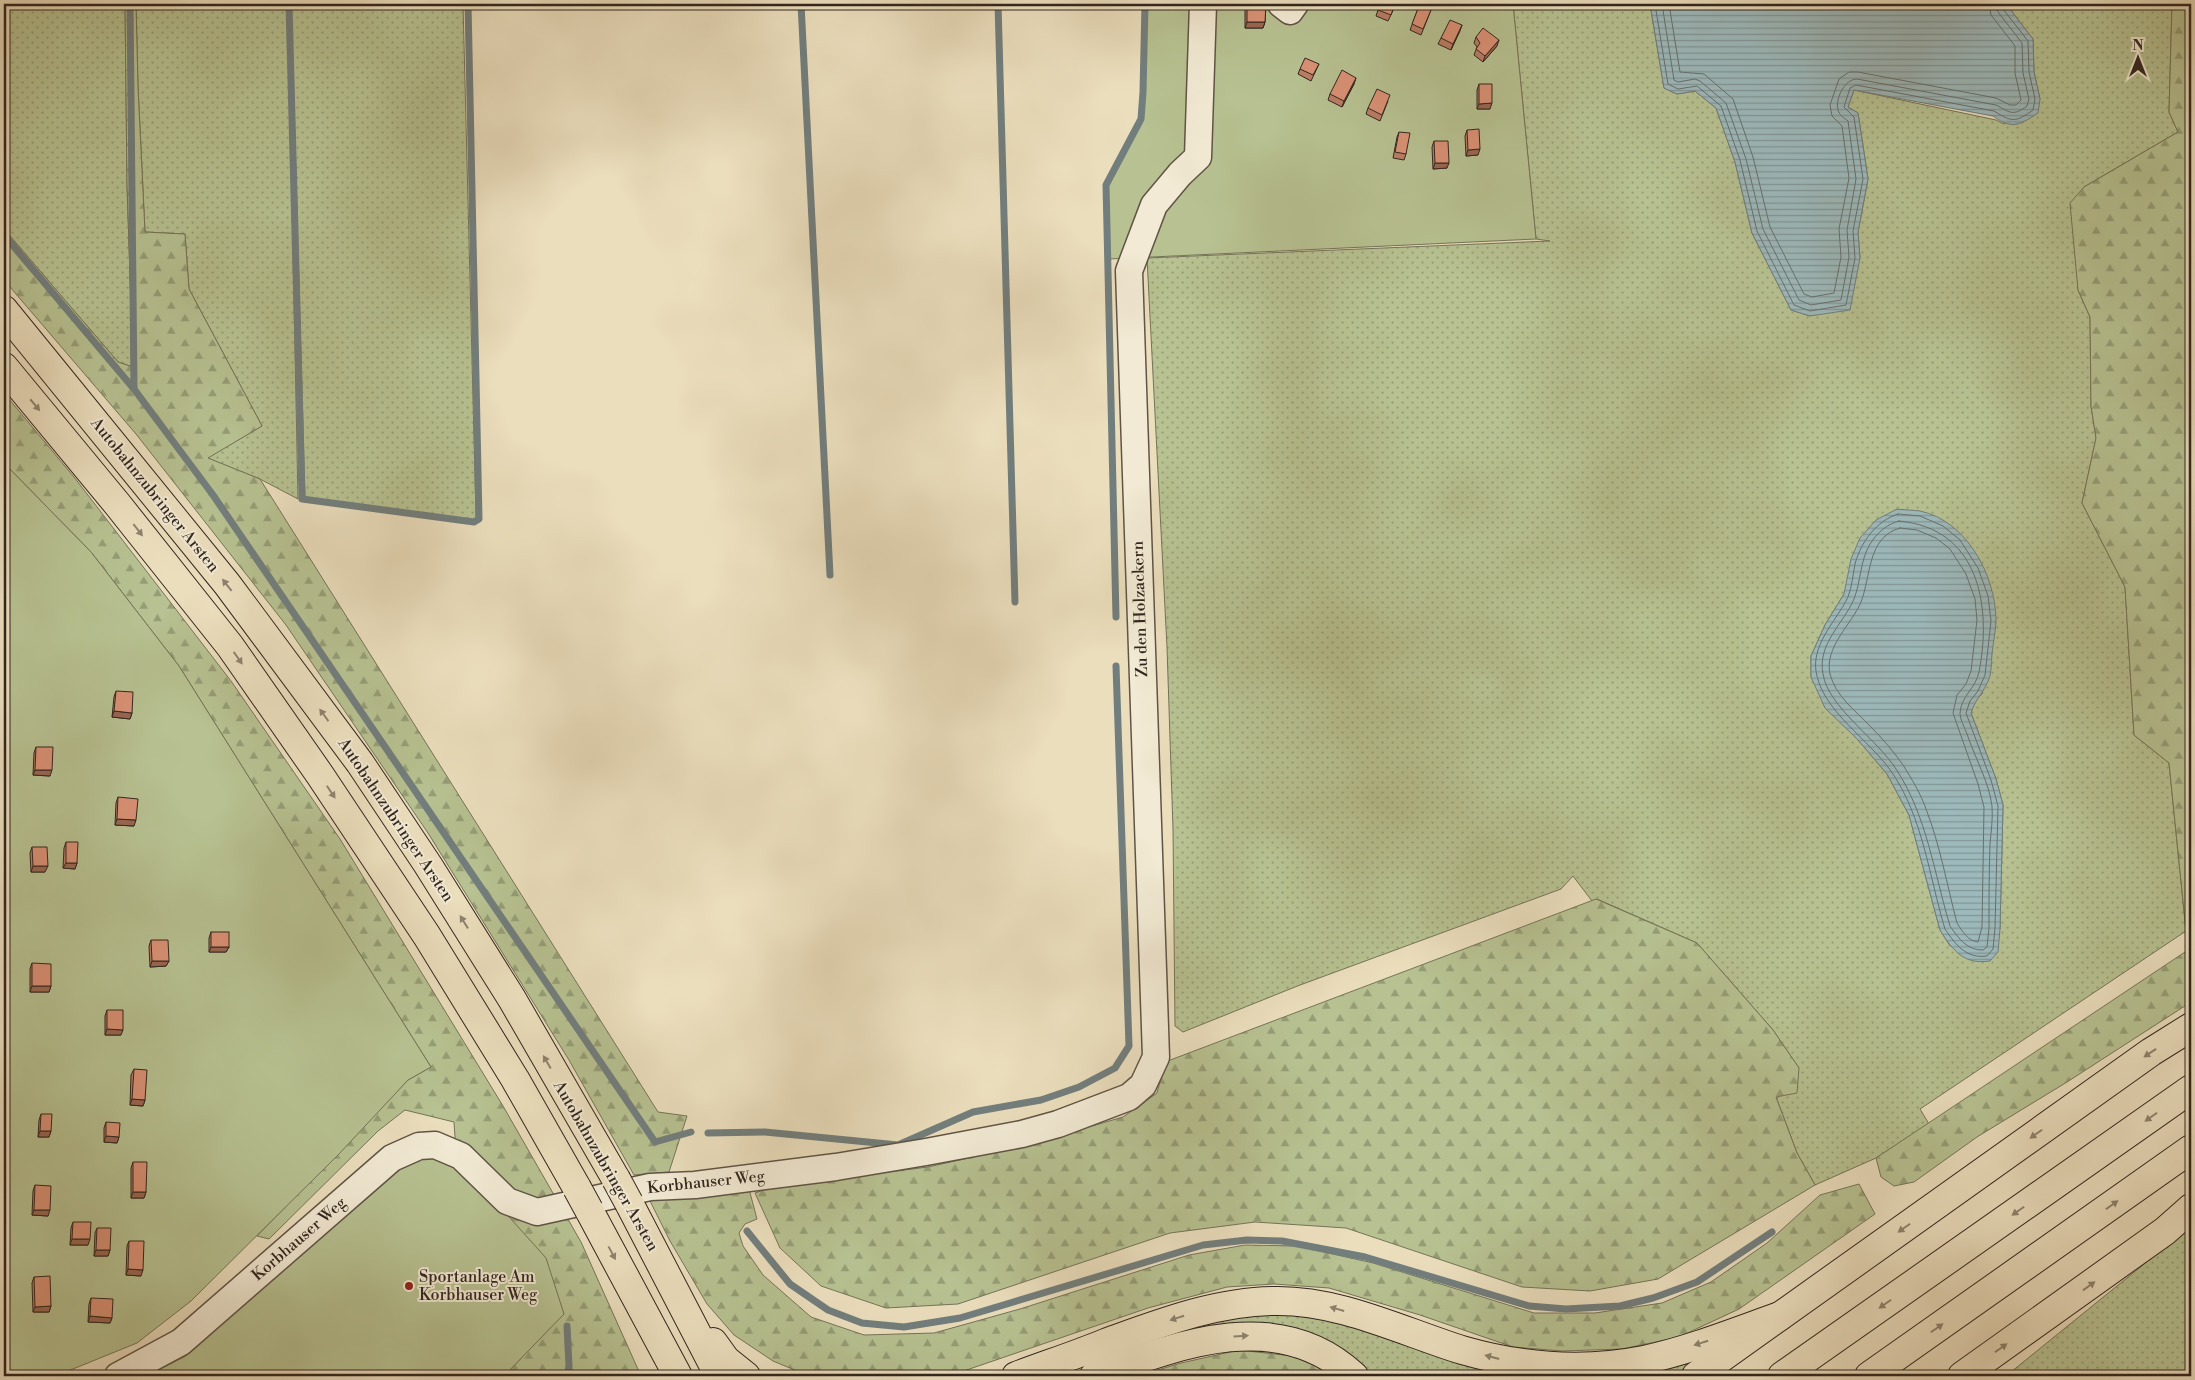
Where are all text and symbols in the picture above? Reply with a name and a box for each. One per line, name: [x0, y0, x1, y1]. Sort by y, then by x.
north arrow: [2112, 32, 2162, 82]
text: N: [2132, 37, 2144, 55]
one-way arrow: [29, 398, 41, 410]
street label: Autobahnzubringer Arsten: [86, 413, 224, 577]
one-way arrow: [133, 523, 144, 536]
street label: Zu den Holzackern: [1128, 540, 1152, 677]
one-way arrow: [222, 578, 233, 591]
one-way arrow: [233, 652, 243, 665]
one-way arrow: [319, 708, 329, 722]
street label: Autobahnzubringer Arsten: [333, 733, 459, 906]
one-way arrow: [326, 785, 336, 798]
one-way arrow: [459, 916, 468, 929]
one-way arrow: [2143, 1048, 2157, 1058]
one-way arrow: [542, 1055, 551, 1069]
street label: Autobahnzubringer Arsten: [549, 1076, 663, 1255]
one-way arrow: [2145, 1112, 2158, 1122]
one-way arrow: [2029, 1129, 2043, 1139]
street label: Korbhauser Weg: [646, 1166, 767, 1198]
street label: Korbhauser Weg: [248, 1192, 351, 1285]
one-way arrow: [2105, 1200, 2118, 1210]
one-way arrow: [2011, 1206, 2025, 1216]
one-way arrow: [1897, 1223, 1911, 1233]
one-way arrow: [607, 1246, 616, 1259]
place label: Sportanlage Am Korbhauser Weg: [419, 1267, 538, 1305]
marker: Sportanlage Am Korbhauser Weg: [403, 1280, 415, 1292]
one-way arrow: [2082, 1280, 2095, 1291]
one-way arrow: [1878, 1299, 1892, 1309]
one-way arrow: [1329, 1305, 1344, 1313]
one-way arrow: [1169, 1315, 1184, 1323]
one-way arrow: [1930, 1323, 1944, 1333]
one-way arrow: [1234, 1332, 1250, 1340]
one-way arrow: [1693, 1340, 1708, 1347]
one-way arrow: [1995, 1343, 2008, 1353]
one-way arrow: [1484, 1353, 1499, 1361]

